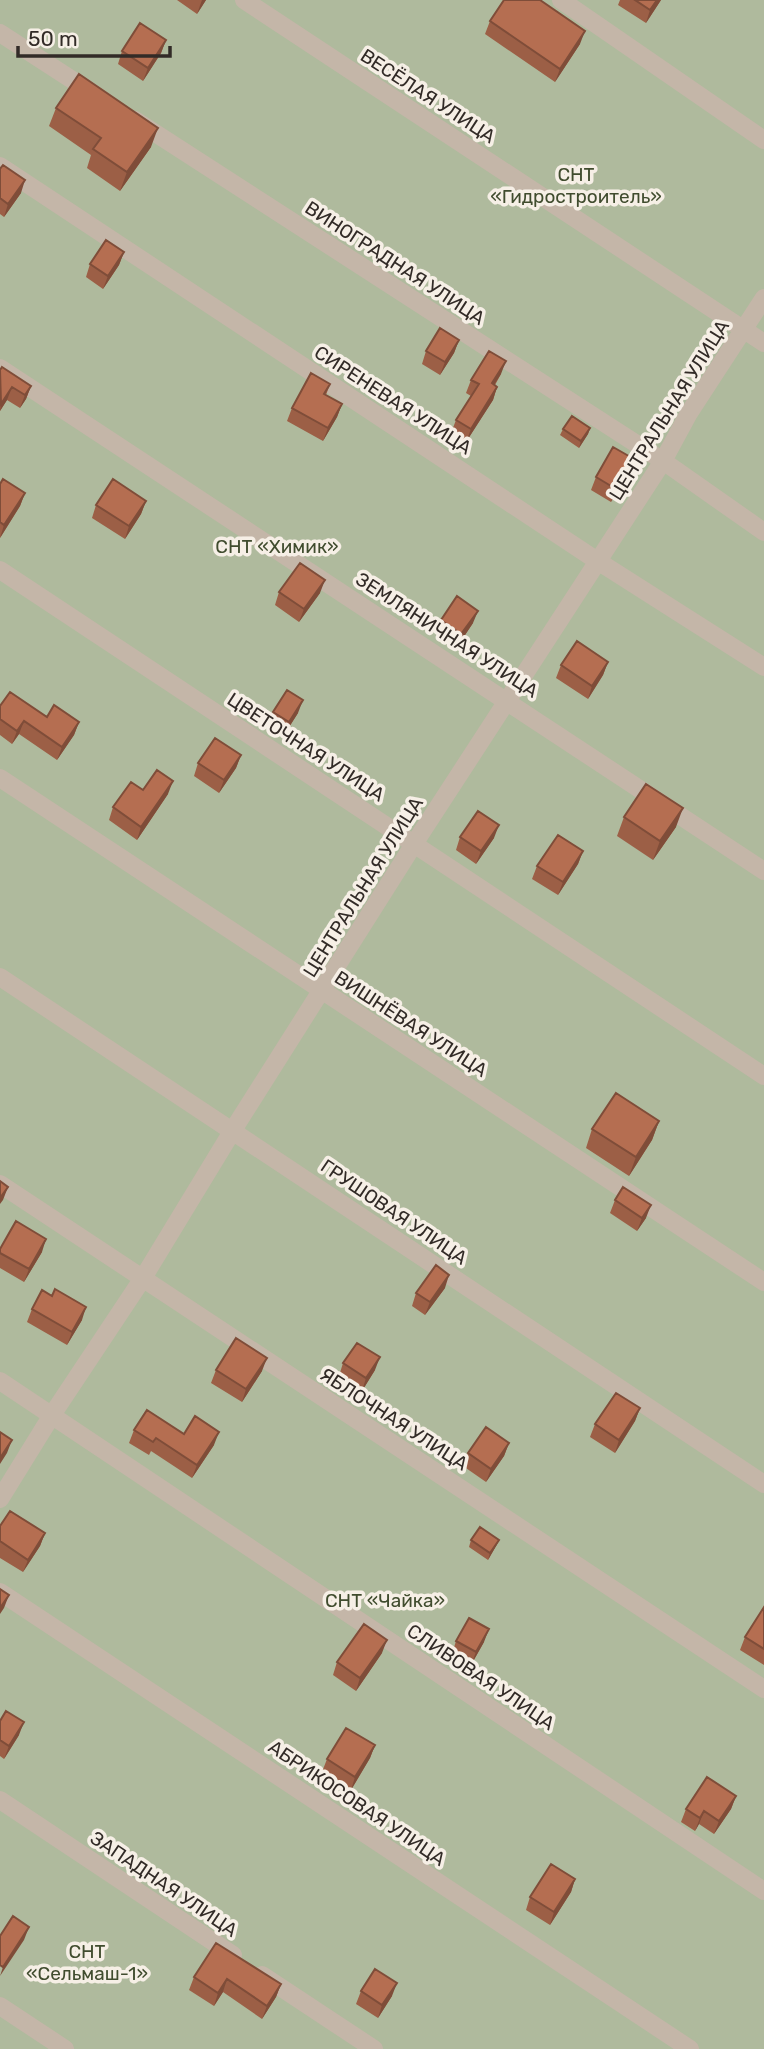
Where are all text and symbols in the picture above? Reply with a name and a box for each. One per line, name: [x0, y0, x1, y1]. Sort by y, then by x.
scale bar: [18, 14, 170, 58]
text: 50 m: [28, 26, 78, 51]
street label: ВЕСЁЛАЯ УЛИЦА: [356, 44, 500, 148]
park label: СНТ «Гидростроитель»: [490, 163, 662, 208]
street label: ВИНОГРАДНАЯ УЛИЦА: [301, 196, 489, 330]
street label: ЦЕНТРАЛЬНАЯ УЛИЦА: [604, 315, 734, 504]
street label: СИРЕНЕВАЯ УЛИЦА: [310, 341, 476, 460]
park label: СНТ «Химик»: [215, 535, 339, 558]
street label: ЗЕМЛЯНИЧНАЯ УЛИЦА: [352, 567, 543, 703]
street label: ЦВЕТОЧНАЯ УЛИЦА: [223, 688, 389, 807]
street label: ЦЕНТРАЛЬНАЯ УЛИЦА: [298, 792, 428, 981]
street label: ВИШНЁВАЯ УЛИЦА: [330, 966, 492, 1082]
street label: ГРУШОВАЯ УЛИЦА: [316, 1154, 472, 1270]
street label: ЯБЛОЧНАЯ УЛИЦА: [316, 1363, 472, 1476]
park label: СНТ «Чайка»: [325, 1589, 445, 1612]
street label: СЛИВОВАЯ УЛИЦА: [403, 1619, 559, 1735]
street label: АБРИКОСОВАЯ УЛИЦА: [264, 1735, 450, 1871]
street label: ЗАПАДНАЯ УЛИЦА: [86, 1826, 242, 1942]
park label: СНТ «Сельмаш-1»: [26, 1940, 148, 1985]

